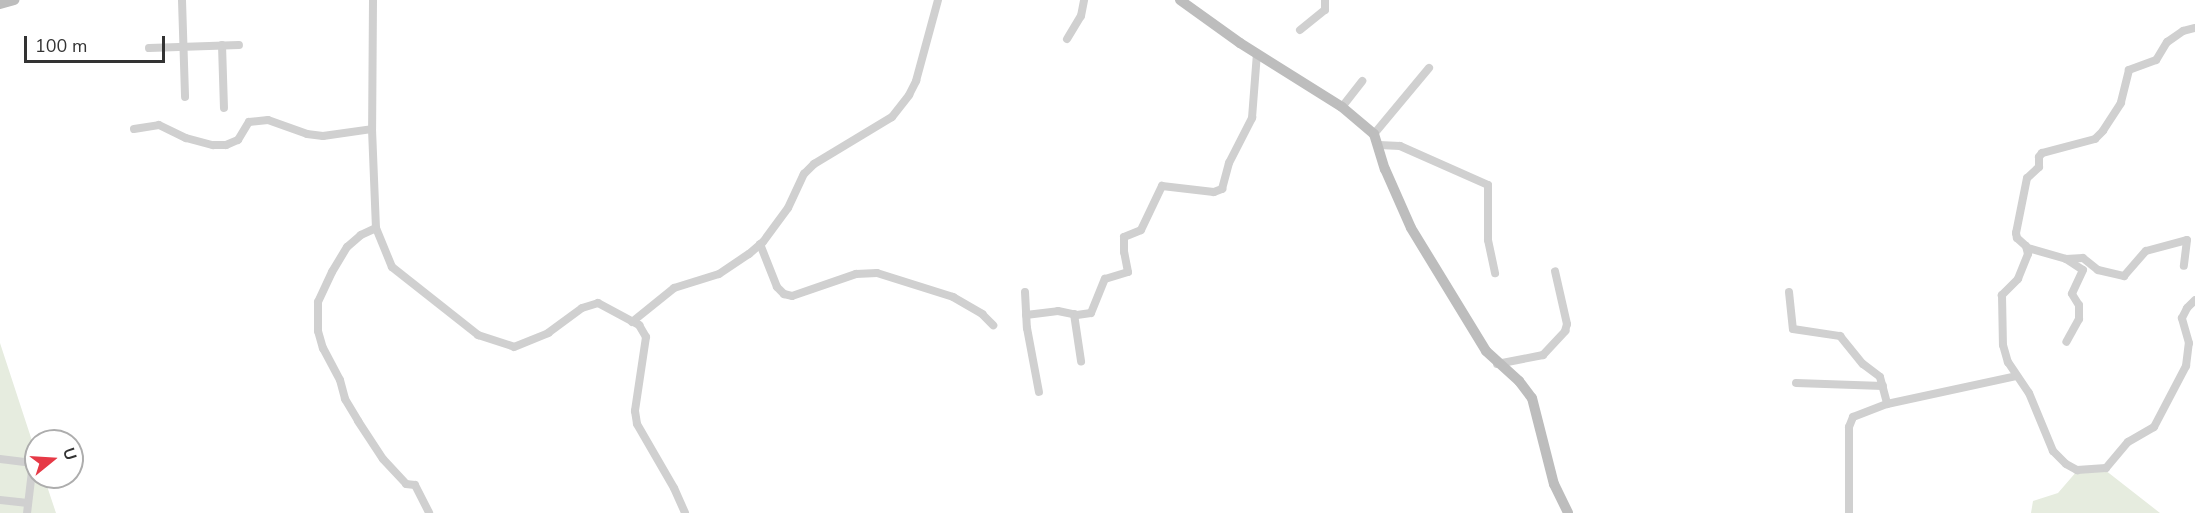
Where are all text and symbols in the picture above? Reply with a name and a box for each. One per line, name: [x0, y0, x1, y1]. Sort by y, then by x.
scale bar: [27, 24, 168, 62]
text: 100 m: [35, 34, 87, 58]
north arrow: [24, 429, 84, 489]
text: U: [57, 445, 82, 463]

